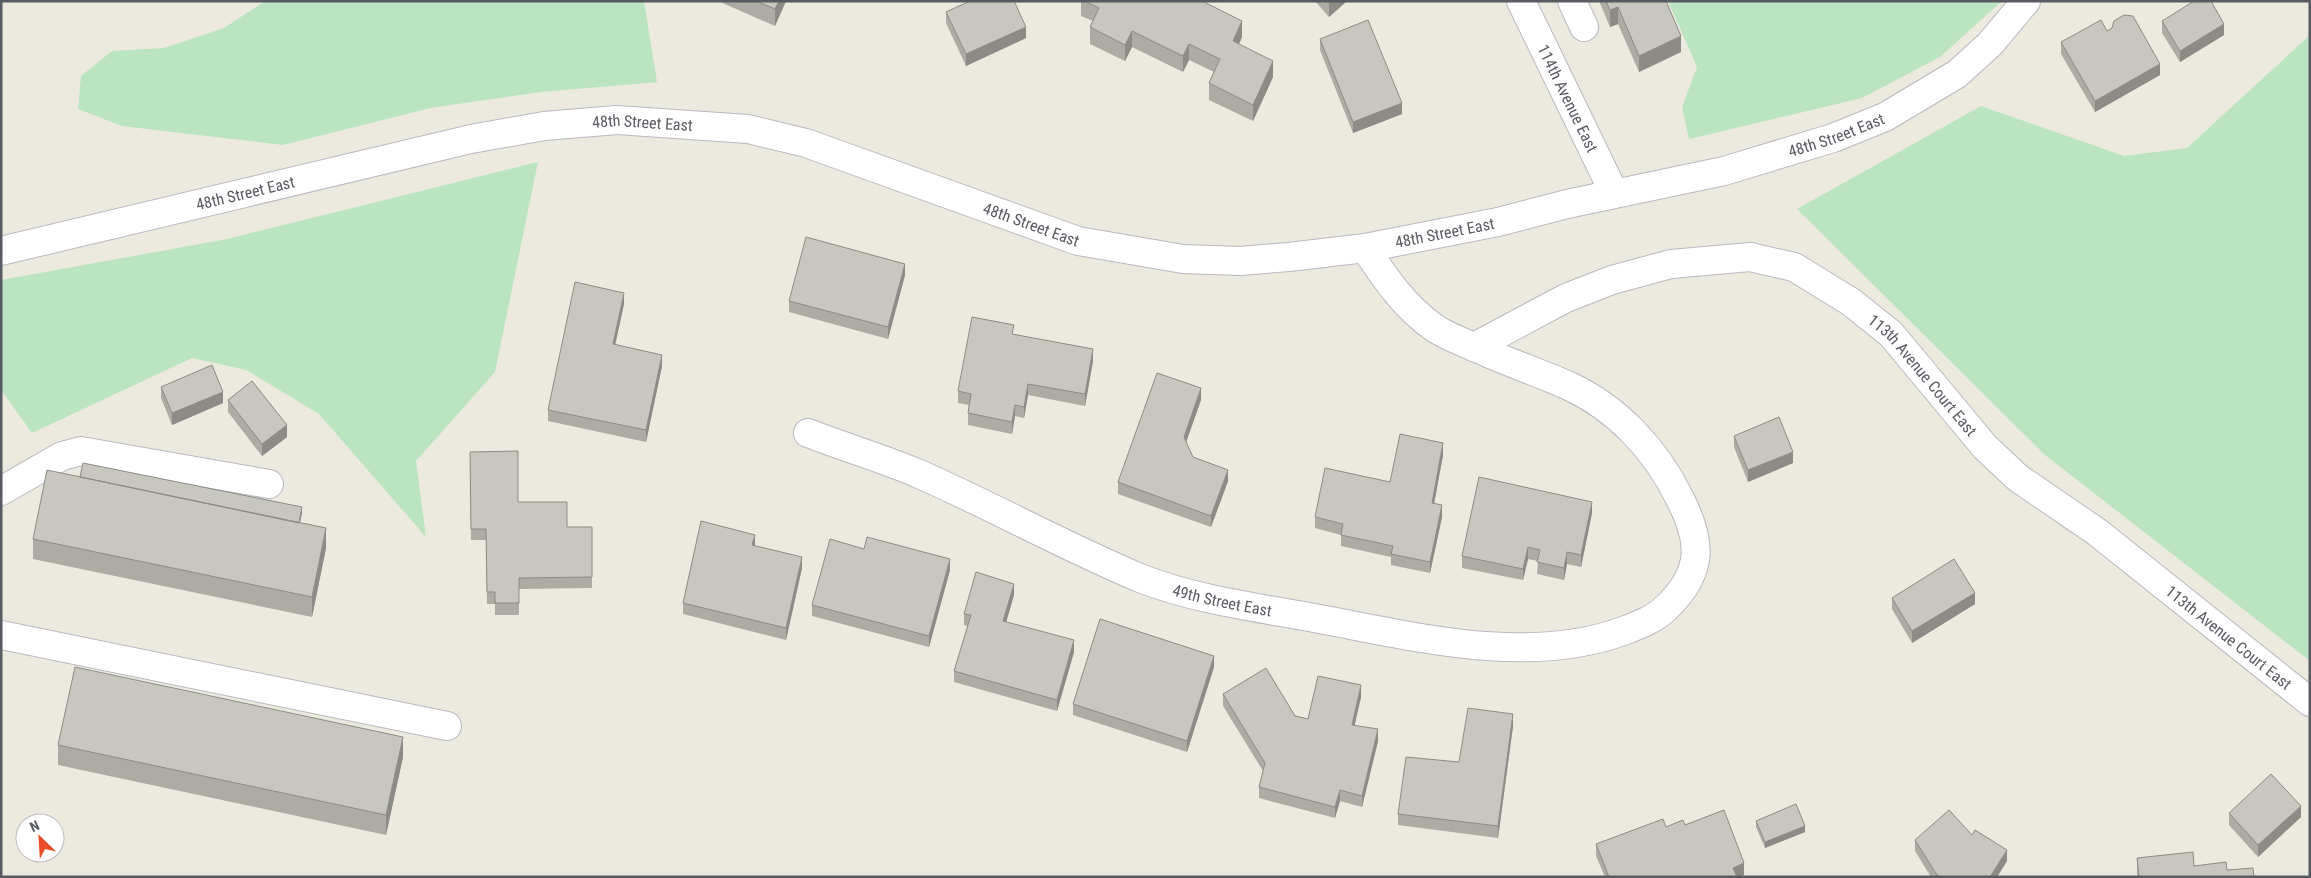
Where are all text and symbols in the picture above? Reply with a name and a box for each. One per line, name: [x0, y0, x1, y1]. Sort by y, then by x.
street label: 114th Avenue East: [1534, 42, 1602, 156]
street label: 48th Street East: [1786, 109, 1887, 161]
street label: 48th Street East: [591, 111, 694, 135]
street label: 48th Street East: [194, 172, 297, 214]
street label: 48th Street East: [980, 199, 1082, 251]
street label: 48th Street East: [1393, 214, 1496, 252]
street label: 113th Avenue Court East: [1864, 311, 1981, 440]
street label: 49th Street East: [1170, 581, 1273, 620]
street label: 113th Avenue Court East: [2162, 582, 2296, 694]
north arrow: [15, 813, 65, 863]
text: N: [27, 817, 42, 835]

